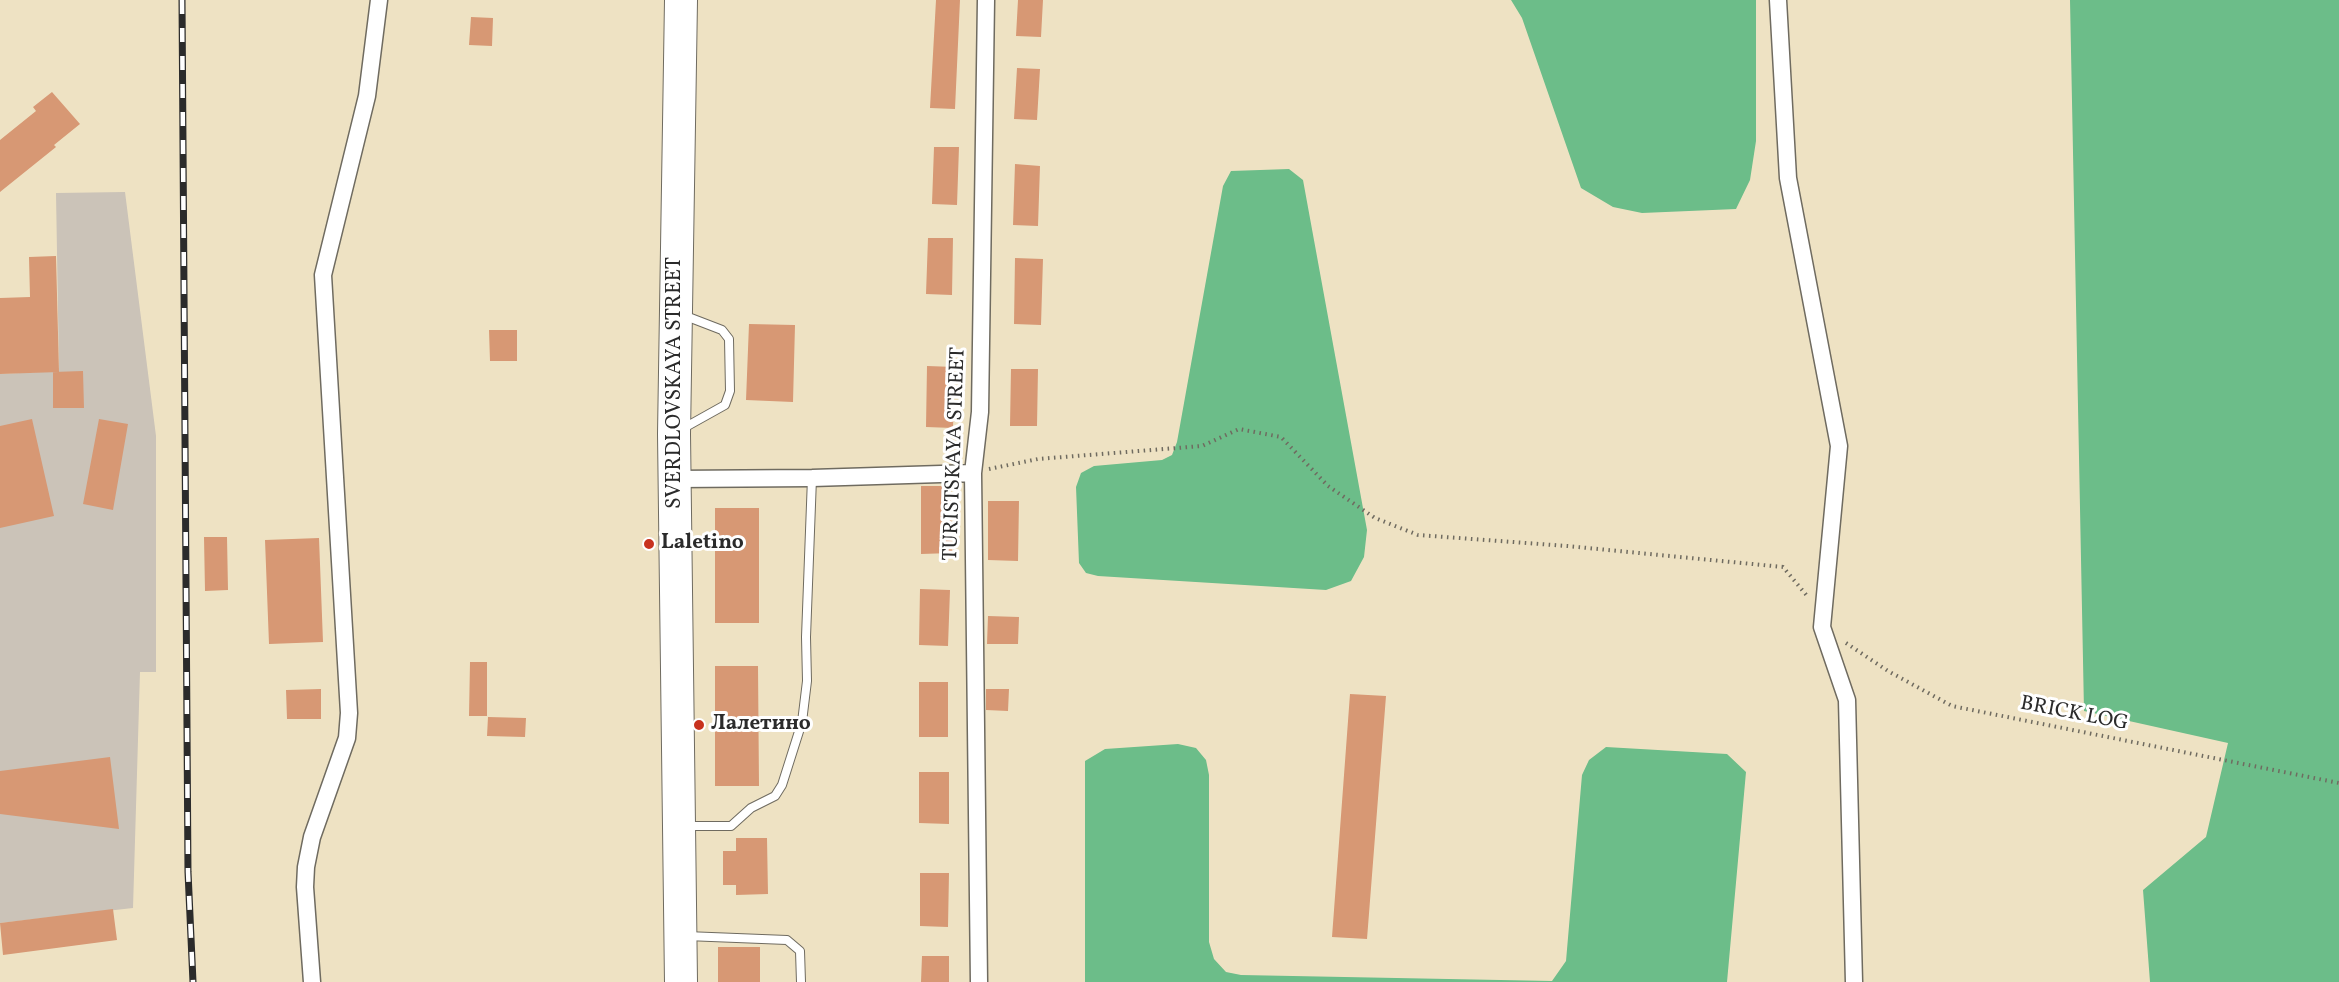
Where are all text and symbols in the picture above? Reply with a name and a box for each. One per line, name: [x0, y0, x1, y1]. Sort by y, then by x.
street label: SVERDLOVSKAYA STREET: [663, 257, 689, 509]
street label: TURISTSKAYA STREET: [940, 347, 972, 561]
place label: Laletino: [661, 531, 744, 557]
marker: Laletino: [642, 537, 656, 551]
street label: BRICK LOG: [2018, 692, 2130, 738]
place label: Лалетино: [711, 712, 811, 738]
marker: Лалетино: [692, 718, 706, 732]

